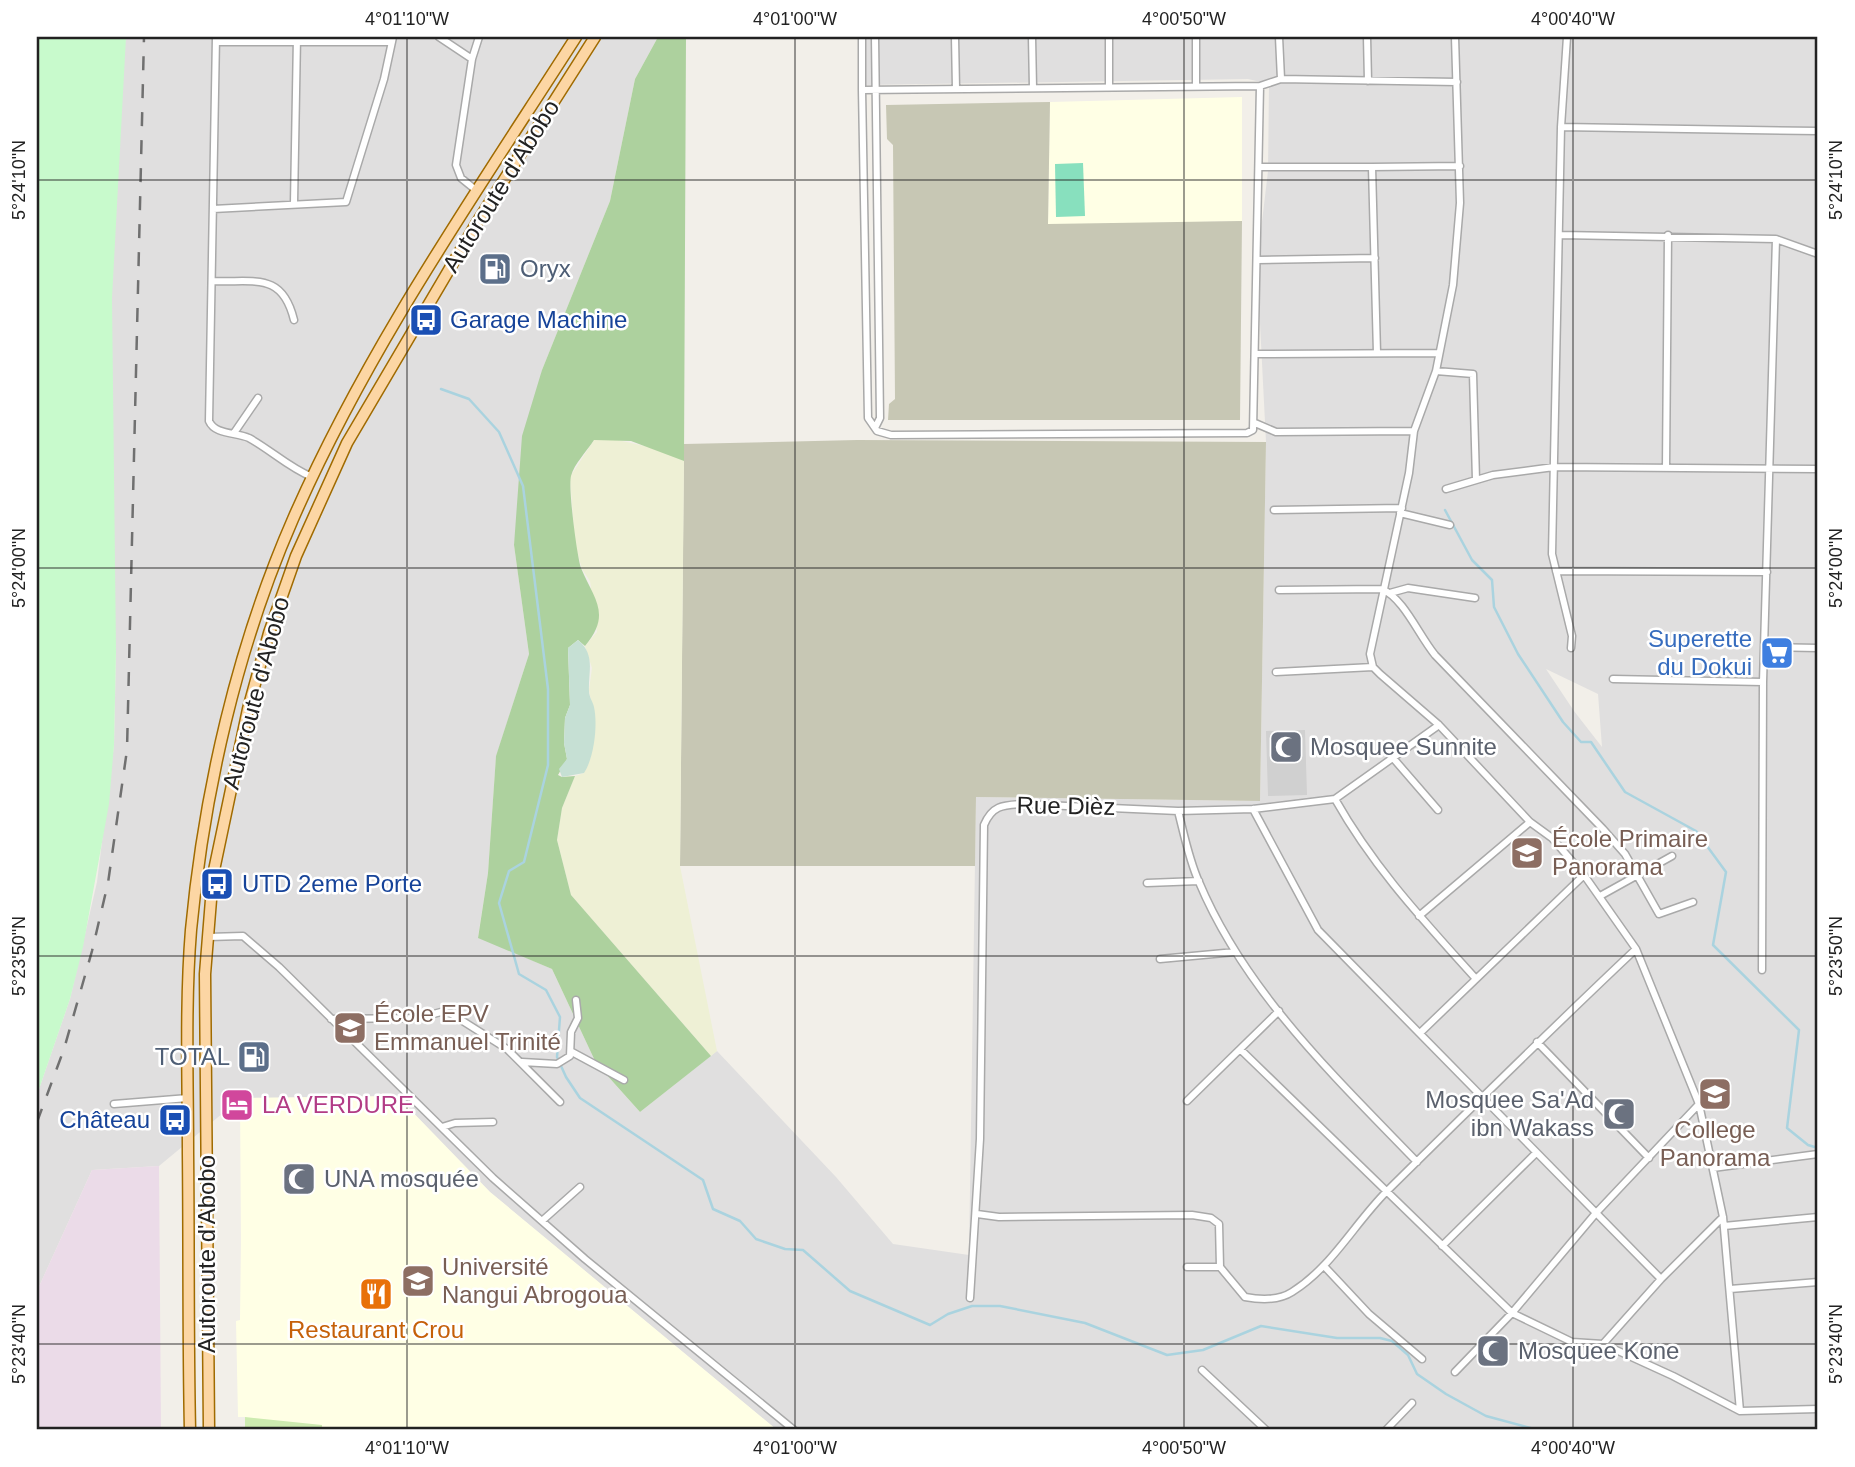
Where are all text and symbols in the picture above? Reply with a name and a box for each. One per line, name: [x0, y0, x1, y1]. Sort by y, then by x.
text: 4°01'10"W: [365, 9, 449, 29]
text: 4°01'00"W: [753, 9, 837, 29]
text: 4°00'50"W: [1142, 9, 1226, 29]
text: 4°00'40"W: [1531, 9, 1615, 29]
street label: Autoroute d'Abobo: [437, 95, 565, 277]
text: 5°24'10"N: [9, 140, 29, 220]
text: 5°24'10"N: [1826, 140, 1846, 220]
fuel station icon: Oryx: [476, 250, 514, 288]
place label: Oryx: [520, 255, 571, 282]
bus stop icon: Garage Machine: [407, 301, 445, 339]
place label: Garage Machine: [450, 306, 627, 333]
text: 5°24'00"N: [9, 528, 29, 608]
text: 5°24'00"N: [1826, 528, 1846, 608]
street label: Autoroute d'Abobo: [217, 594, 294, 792]
place label: Superette du Dokui: [1648, 625, 1752, 680]
supermarket icon: Superette du Dokui: [1758, 634, 1796, 672]
mosque icon: Mosquee Sunnite: [1267, 728, 1305, 766]
place label: Mosquee Sunnite: [1310, 733, 1497, 760]
street label: Rue Dièz: [1016, 791, 1116, 820]
place label: École Primaire Panorama: [1552, 825, 1708, 880]
school or university icon: École Primaire Panorama: [1508, 834, 1546, 872]
bus stop icon: UTD 2eme Porte: [198, 865, 236, 903]
place label: UTD 2eme Porte: [242, 870, 422, 897]
text: 5°23'50"N: [9, 916, 29, 996]
text: 5°23'50"N: [1826, 916, 1846, 996]
place label: École EPV Emmanuel Trinité: [374, 1000, 561, 1055]
school or university icon: École EPV Emmanuel Trinité: [331, 1009, 369, 1047]
fuel station icon: TOTAL: [235, 1038, 273, 1076]
place label: TOTAL: [155, 1043, 230, 1070]
school or university icon: College Panorama: [1696, 1075, 1734, 1113]
hotel icon: LA VERDURE: [218, 1086, 256, 1124]
place label: Mosquee Sa'Ad ibn Wakass: [1425, 1086, 1594, 1141]
place label: LA VERDURE: [262, 1091, 414, 1118]
mosque icon: Mosquee Sa'Ad ibn Wakass: [1600, 1095, 1638, 1133]
bus stop icon: Château: [156, 1101, 194, 1139]
place label: Château: [59, 1106, 150, 1133]
place label: College Panorama: [1660, 1116, 1771, 1171]
street label: Autoroute d'Abobo: [193, 1155, 220, 1353]
mosque icon: UNA mosquée: [280, 1160, 318, 1198]
place label: UNA mosquée: [324, 1165, 479, 1192]
place label: Université Nangui Abrogoua: [442, 1253, 628, 1308]
school or university icon: Université Nangui Abrogoua: [399, 1262, 437, 1300]
restaurant icon: Restaurant Crou: [357, 1275, 395, 1313]
text: 5°23'40"N: [9, 1304, 29, 1384]
text: 5°23'40"N: [1826, 1304, 1846, 1384]
place label: Restaurant Crou: [288, 1316, 464, 1343]
mosque icon: Mosquee Kone: [1474, 1332, 1512, 1370]
place label: Mosquee Kone: [1518, 1337, 1679, 1364]
text: 4°01'10"W: [365, 1438, 449, 1458]
text: 4°01'00"W: [753, 1438, 837, 1458]
text: 4°00'50"W: [1142, 1438, 1226, 1458]
text: 4°00'40"W: [1531, 1438, 1615, 1458]

